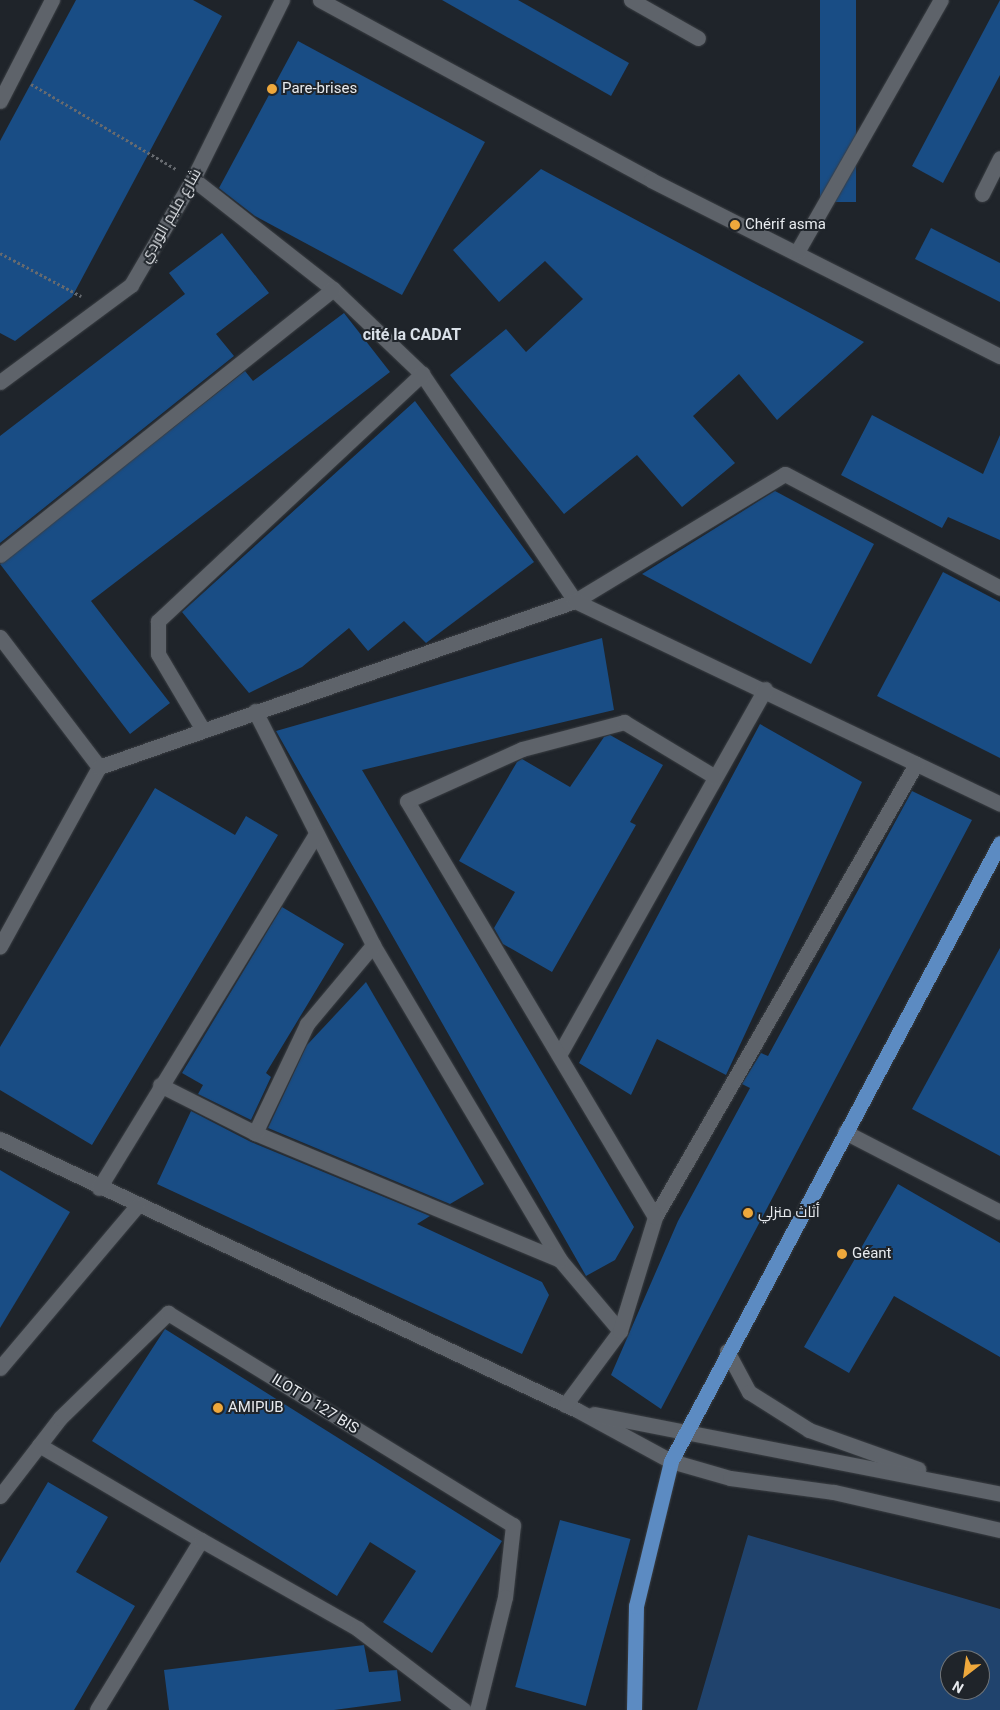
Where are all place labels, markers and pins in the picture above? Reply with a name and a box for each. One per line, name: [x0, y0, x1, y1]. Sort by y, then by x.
place label: Pare-brises: [282, 80, 357, 98]
marker: Pare-brises: [266, 83, 278, 95]
place label: Chérif asma: [745, 216, 826, 234]
marker: Chérif asma: [729, 219, 741, 231]
place label: أثاث منزلي: [758, 1204, 820, 1222]
marker: أثاث منزلي: [742, 1207, 754, 1219]
place label: Géant: [852, 1245, 892, 1263]
marker: Géant: [836, 1248, 848, 1260]
place label: AMIPUB: [228, 1399, 283, 1417]
marker: AMIPUB: [212, 1402, 224, 1414]

